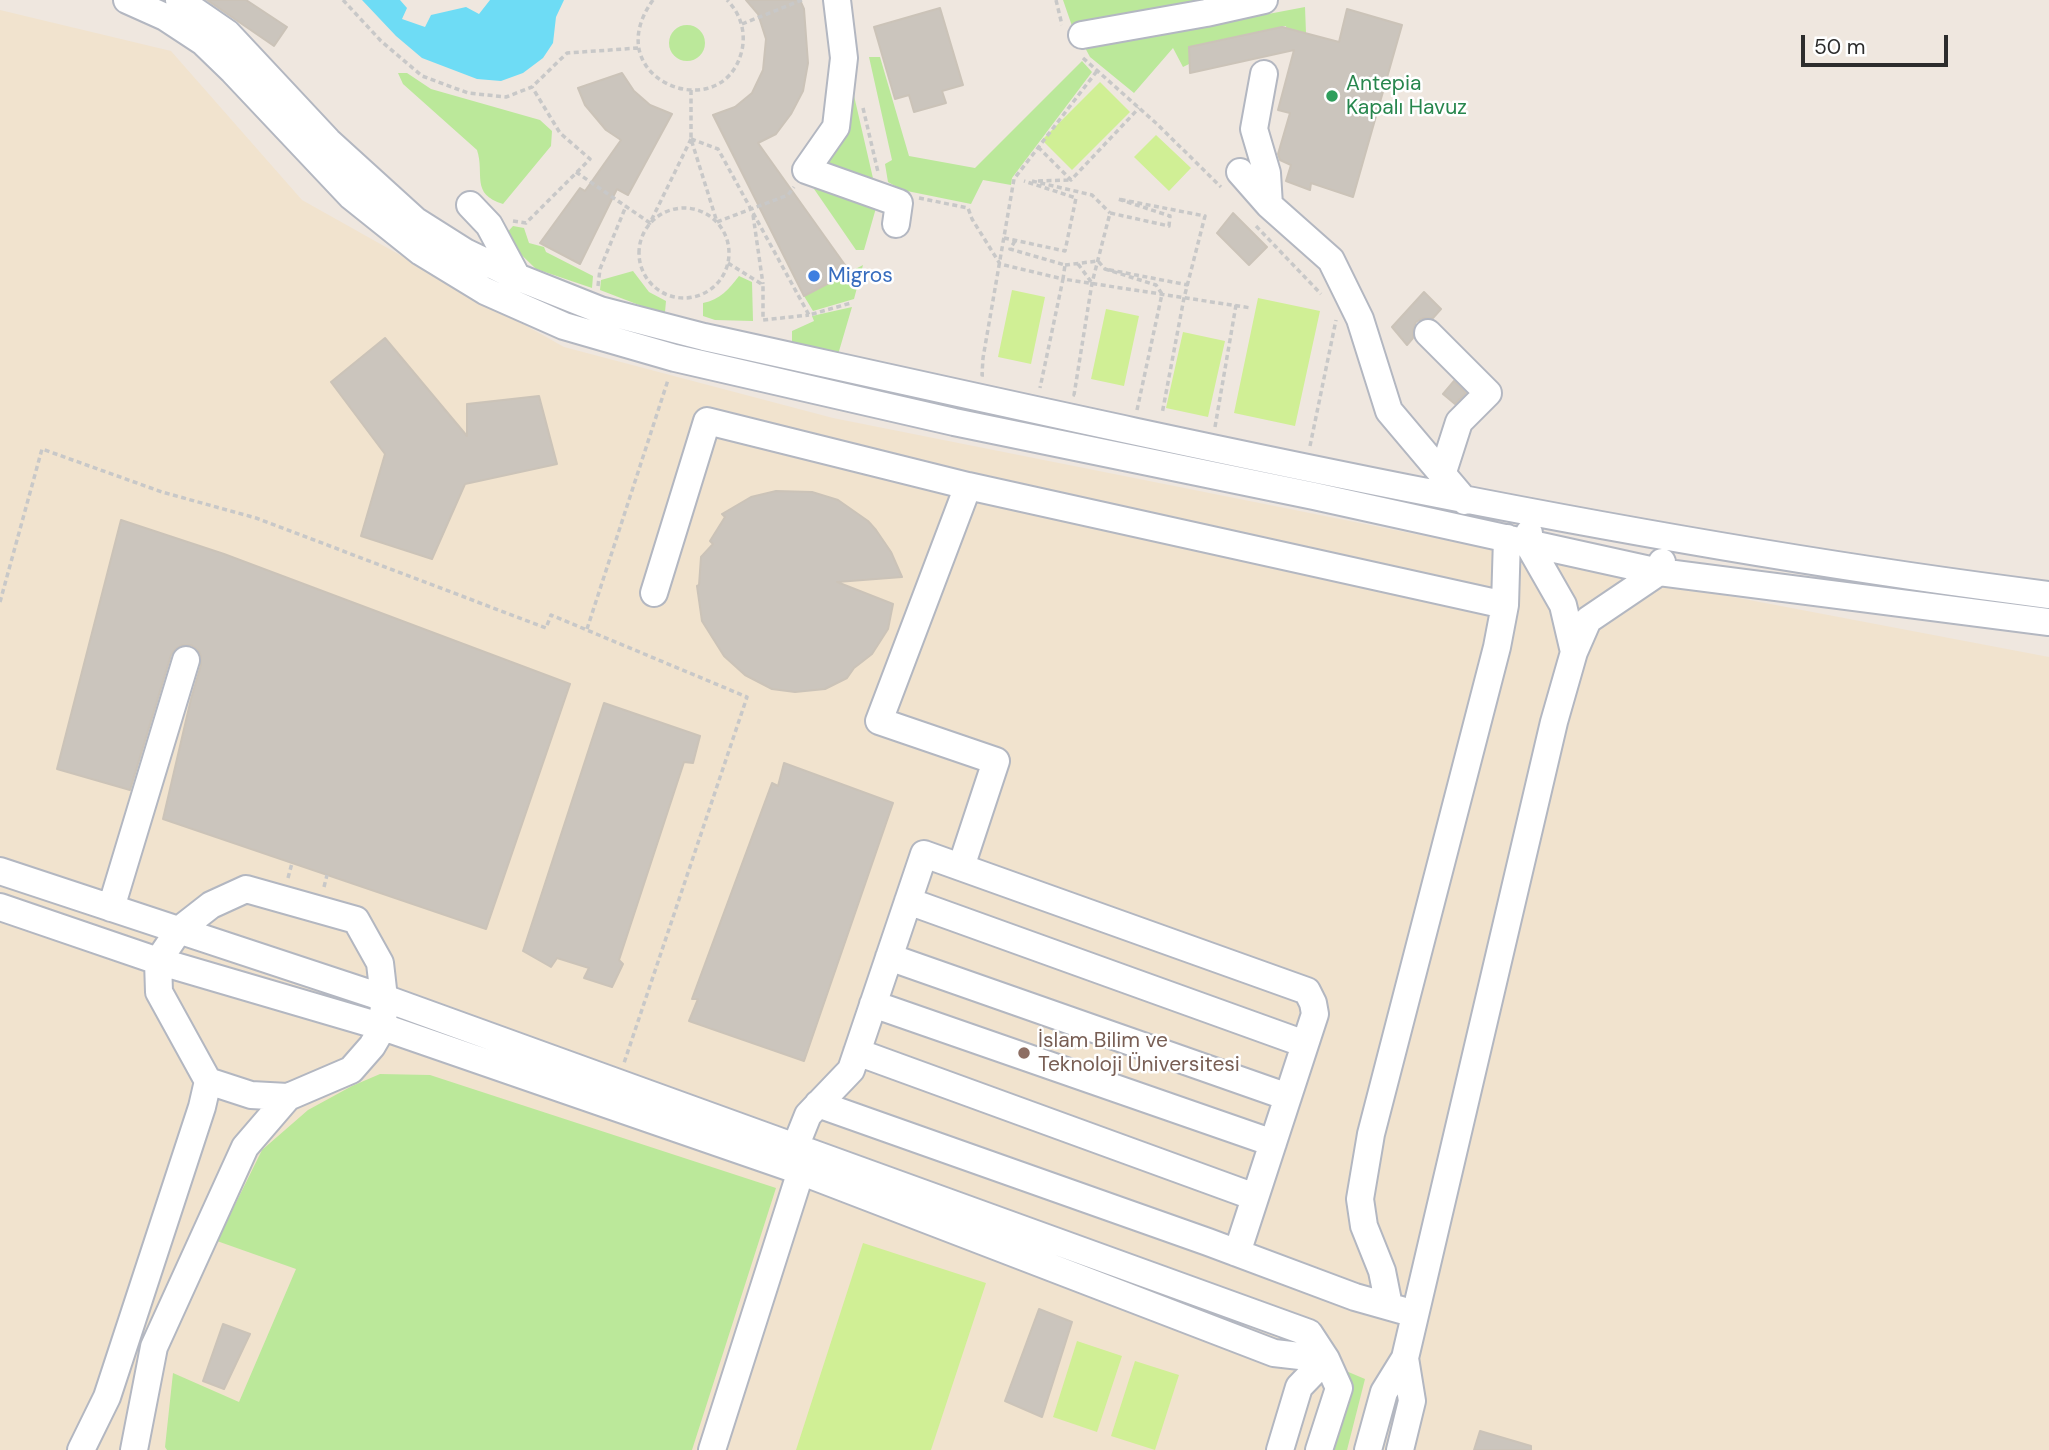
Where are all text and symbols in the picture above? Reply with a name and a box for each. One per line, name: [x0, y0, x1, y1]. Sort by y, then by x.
scale bar: [1804, 21, 1951, 65]
text: 50 m: [1814, 33, 1865, 61]
place label: Antepia Kapalı Havuz: [1346, 71, 1467, 121]
marker: Antepia Kapalı Havuz: [1324, 88, 1340, 104]
place label: Migros: [828, 263, 893, 289]
marker: Migros: [806, 268, 822, 284]
place label: İslam Bilim ve Teknoloji Üniversitesi: [1038, 1028, 1240, 1078]
marker: İslam Bilim ve Teknoloji Üniversitesi: [1016, 1045, 1032, 1061]

